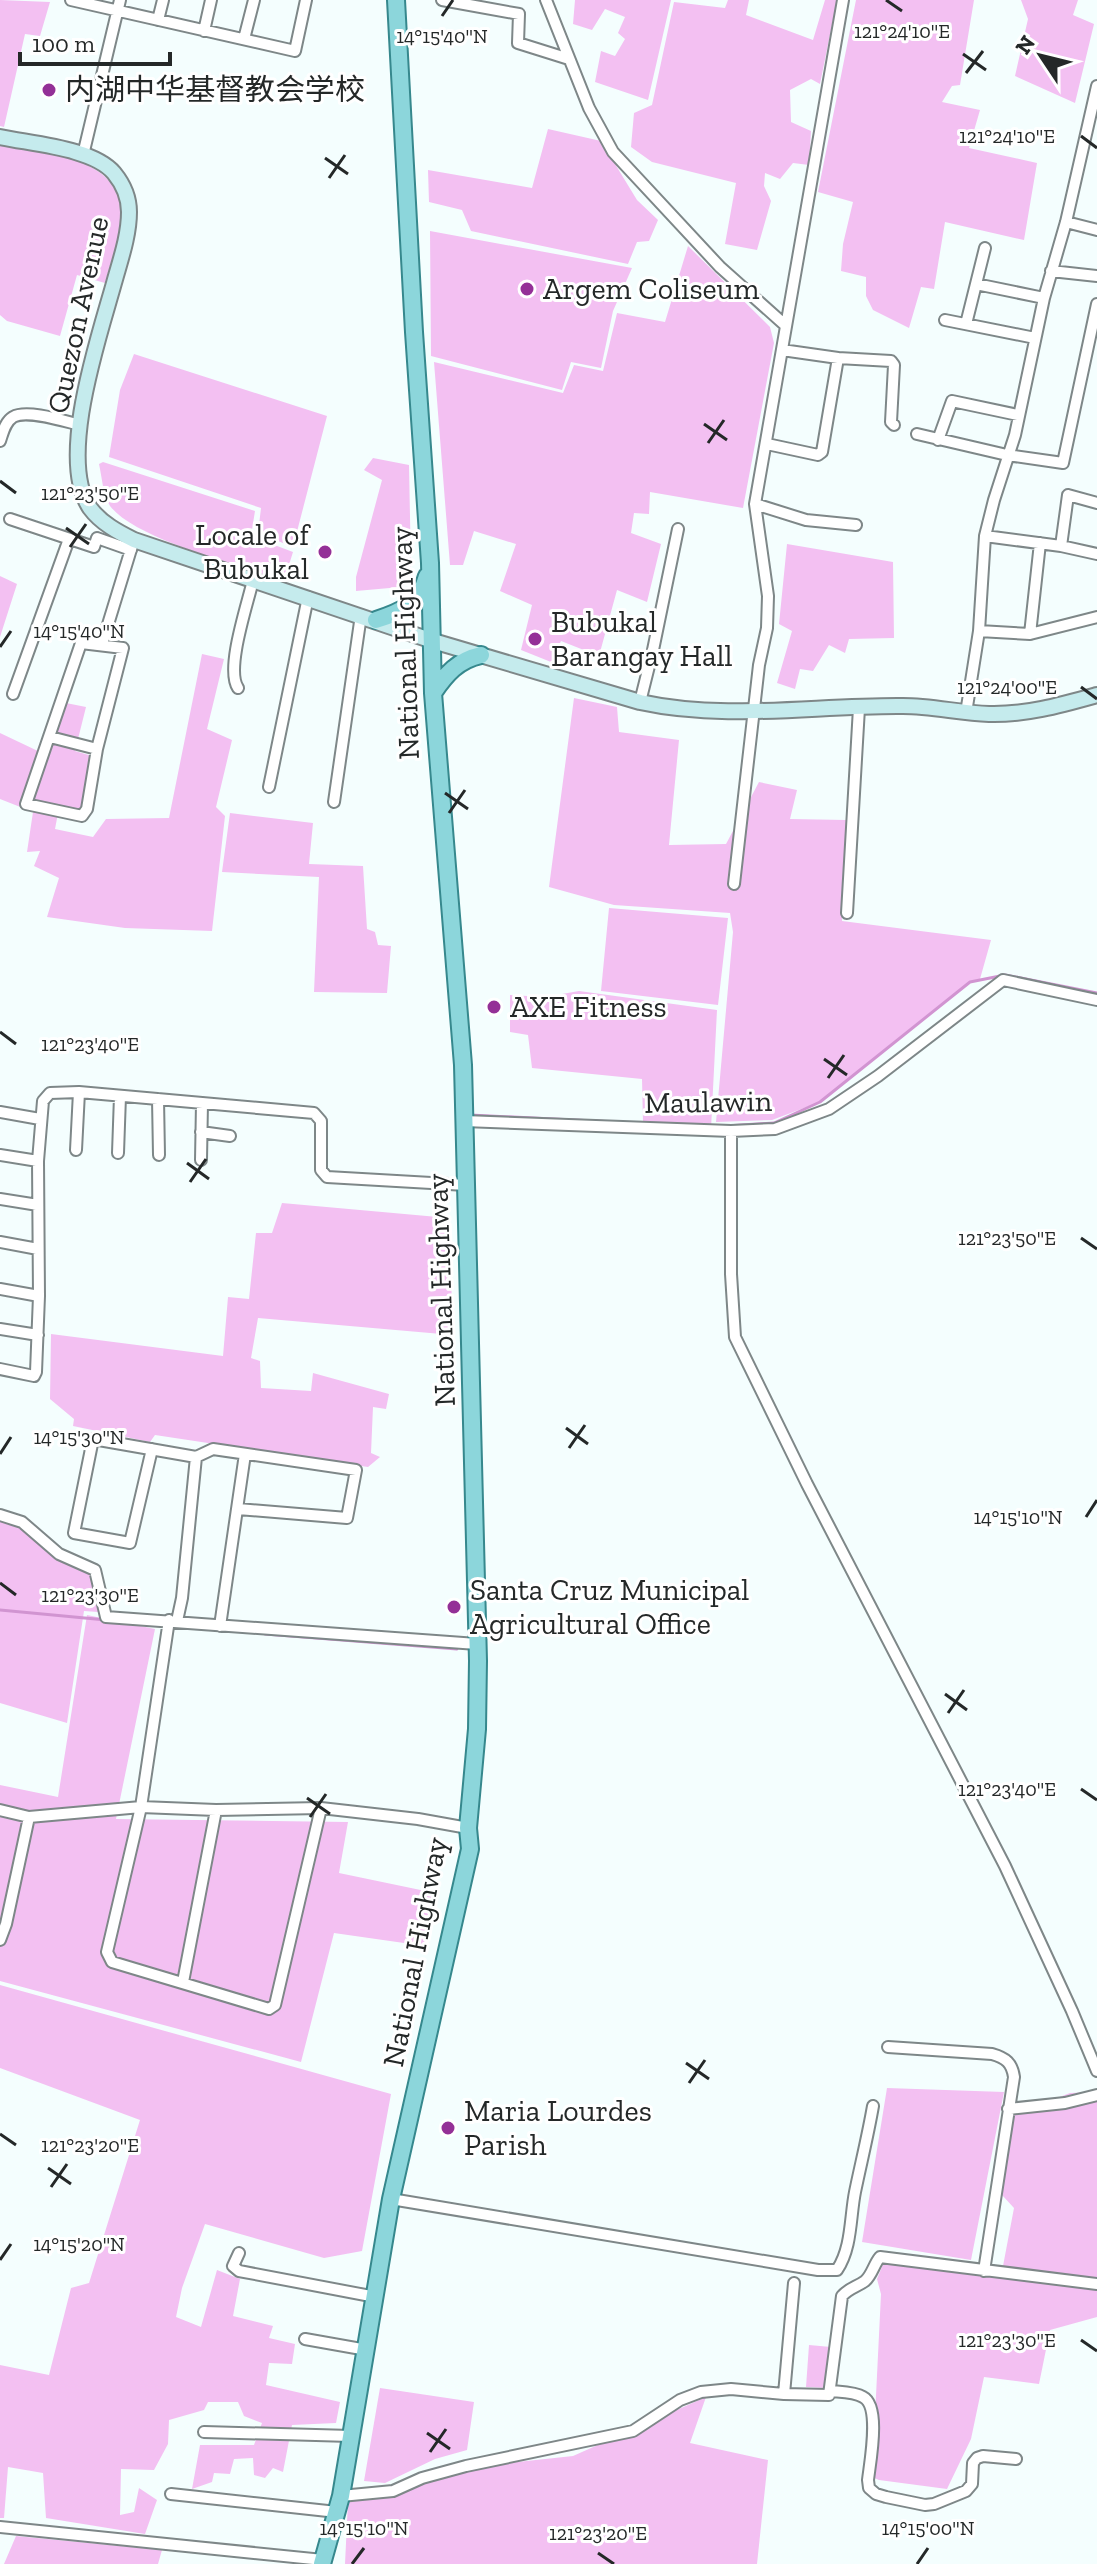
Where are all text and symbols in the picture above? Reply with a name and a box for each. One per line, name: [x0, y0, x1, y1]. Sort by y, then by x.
scale bar: [20, 16, 170, 66]
north arrow: [1001, 16, 1081, 96]
text: 121°24'10"E: [854, 19, 950, 43]
text: 14°15'40"N: [396, 24, 488, 48]
text: 100 m: [32, 29, 95, 58]
text: N: [1009, 30, 1041, 59]
place label: 内湖中华基督教会学校: [65, 72, 365, 108]
marker: 内湖中华基督教会学校: [40, 81, 58, 99]
text: 121°24'10"E: [959, 124, 1055, 148]
street label: Quezon Avenue: [40, 213, 116, 417]
place label: Argem Coliseum: [543, 271, 759, 307]
marker: Argem Coliseum: [518, 280, 536, 298]
text: 121°23'50"E: [41, 481, 139, 505]
place label: Locale of Bubukal: [195, 517, 311, 587]
street label: National Highway: [383, 525, 427, 760]
marker: Locale of Bubukal: [316, 543, 334, 561]
place label: Bubukal Barangay Hall: [551, 604, 732, 674]
text: 14°15'40"N: [33, 619, 125, 643]
marker: Bubukal Barangay Hall: [526, 630, 544, 648]
text: 121°24'00"E: [957, 675, 1057, 699]
place label: AXE Fitness: [510, 989, 667, 1025]
marker: AXE Fitness: [485, 998, 503, 1016]
text: 121°23'40"E: [41, 1032, 139, 1056]
street label: Maulawin: [644, 1083, 772, 1121]
street label: National Highway: [419, 1172, 463, 1407]
text: 121°23'50"E: [958, 1226, 1056, 1250]
text: 14°15'30"N: [33, 1425, 125, 1449]
text: 14°15'10"N: [973, 1505, 1063, 1529]
place label: Santa Cruz Municipal Agricultural Office: [470, 1572, 749, 1642]
text: 121°23'30"E: [41, 1583, 139, 1607]
marker: Santa Cruz Municipal Agricultural Office: [445, 1598, 463, 1616]
text: 121°23'40"E: [958, 1777, 1056, 1801]
street label: National Highway: [375, 1833, 455, 2070]
place label: Maria Lourdes Parish: [464, 2093, 652, 2163]
marker: Maria Lourdes Parish: [439, 2119, 457, 2137]
text: 121°23'20"E: [41, 2133, 139, 2157]
text: 14°15'20"N: [33, 2232, 125, 2256]
text: 121°23'30"E: [958, 2328, 1056, 2352]
text: 14°15'10"N: [319, 2516, 409, 2540]
text: 14°15'00"N: [882, 2516, 975, 2540]
text: 121°23'20"E: [549, 2521, 647, 2545]

